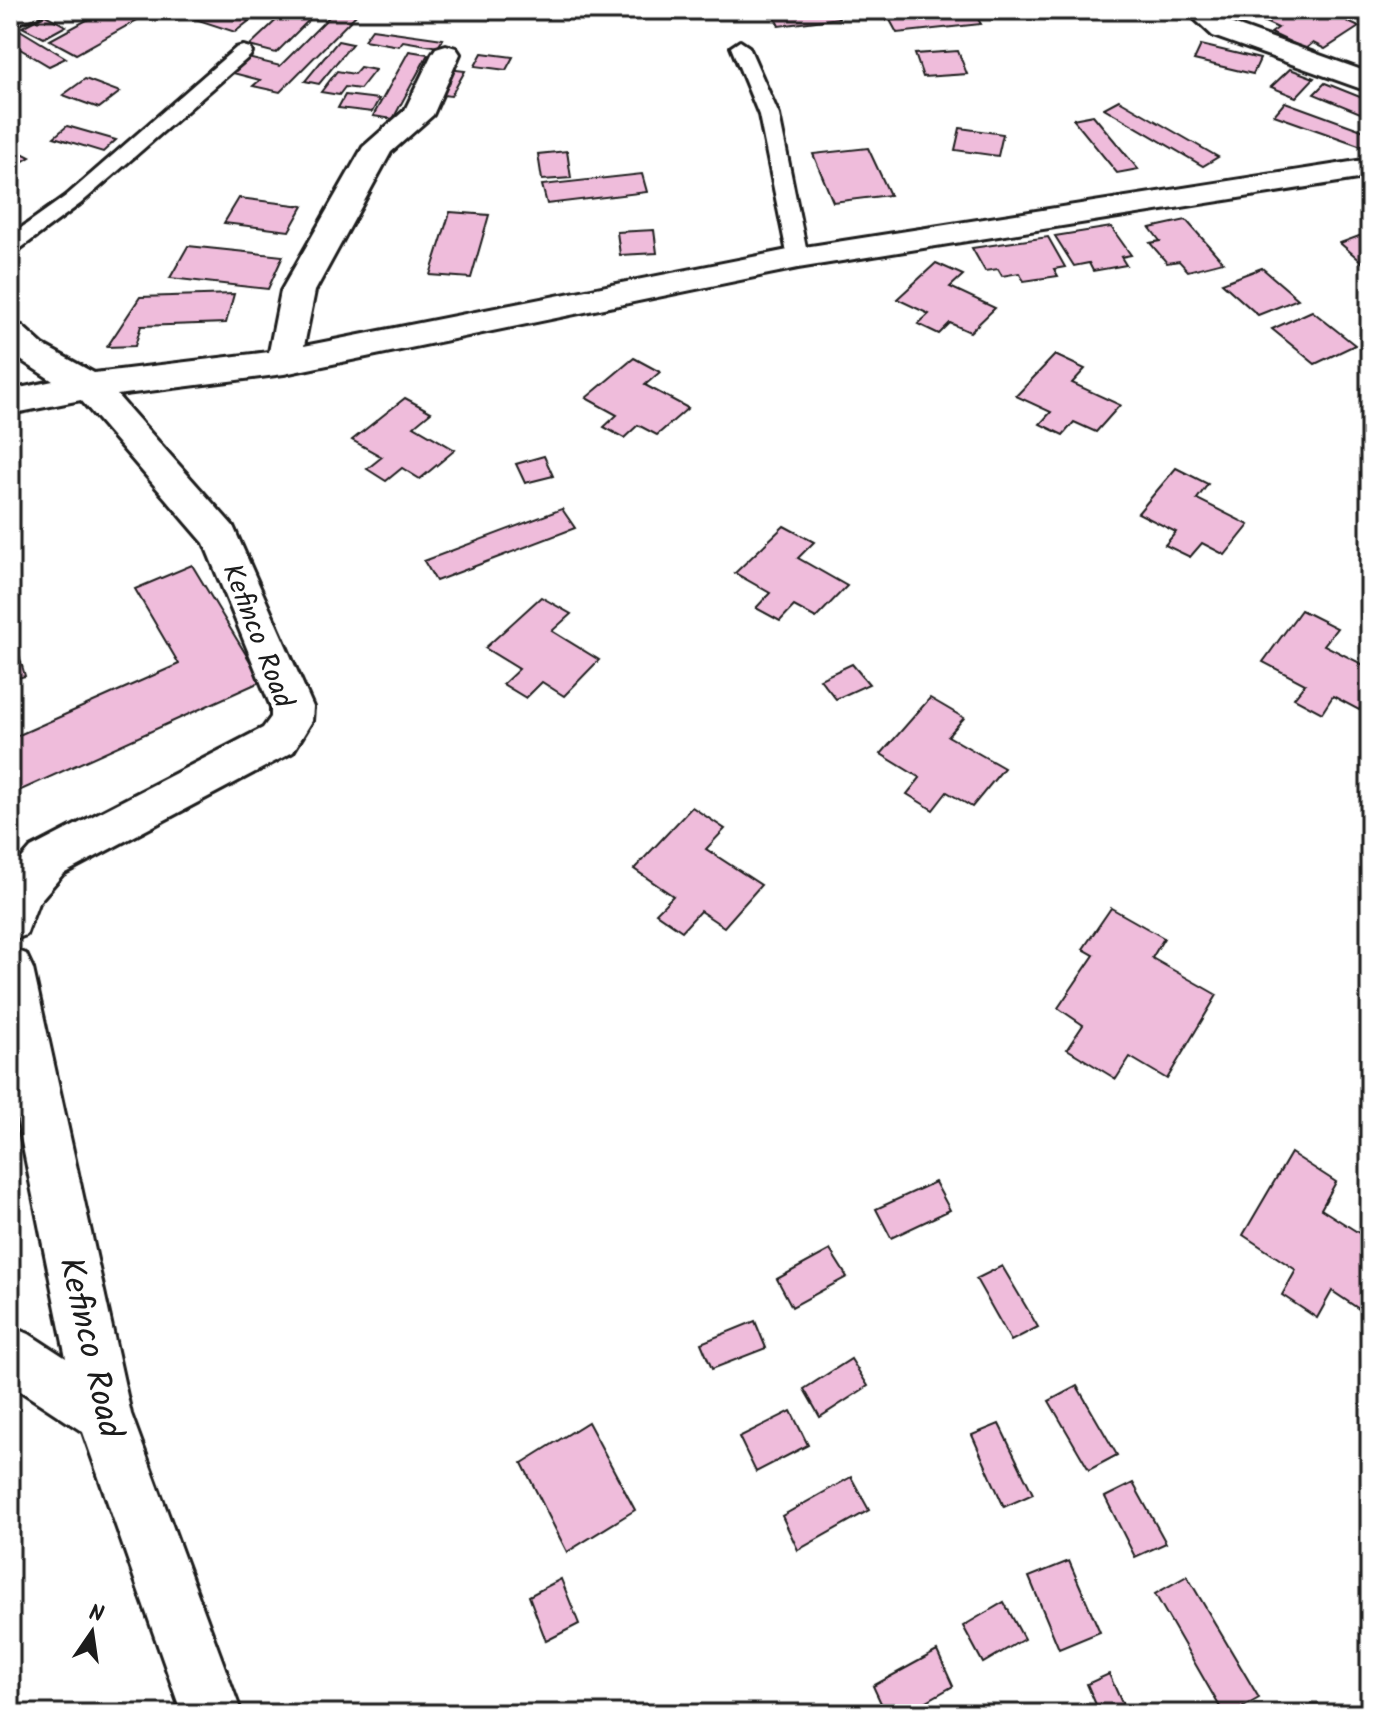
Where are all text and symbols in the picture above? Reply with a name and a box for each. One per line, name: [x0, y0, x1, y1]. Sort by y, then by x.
street label: Kefinco Road: [209, 557, 305, 716]
street label: Kefinco Road: [42, 1252, 136, 1444]
north arrow: [52, 1592, 132, 1672]
text: N: [85, 1596, 107, 1634]

